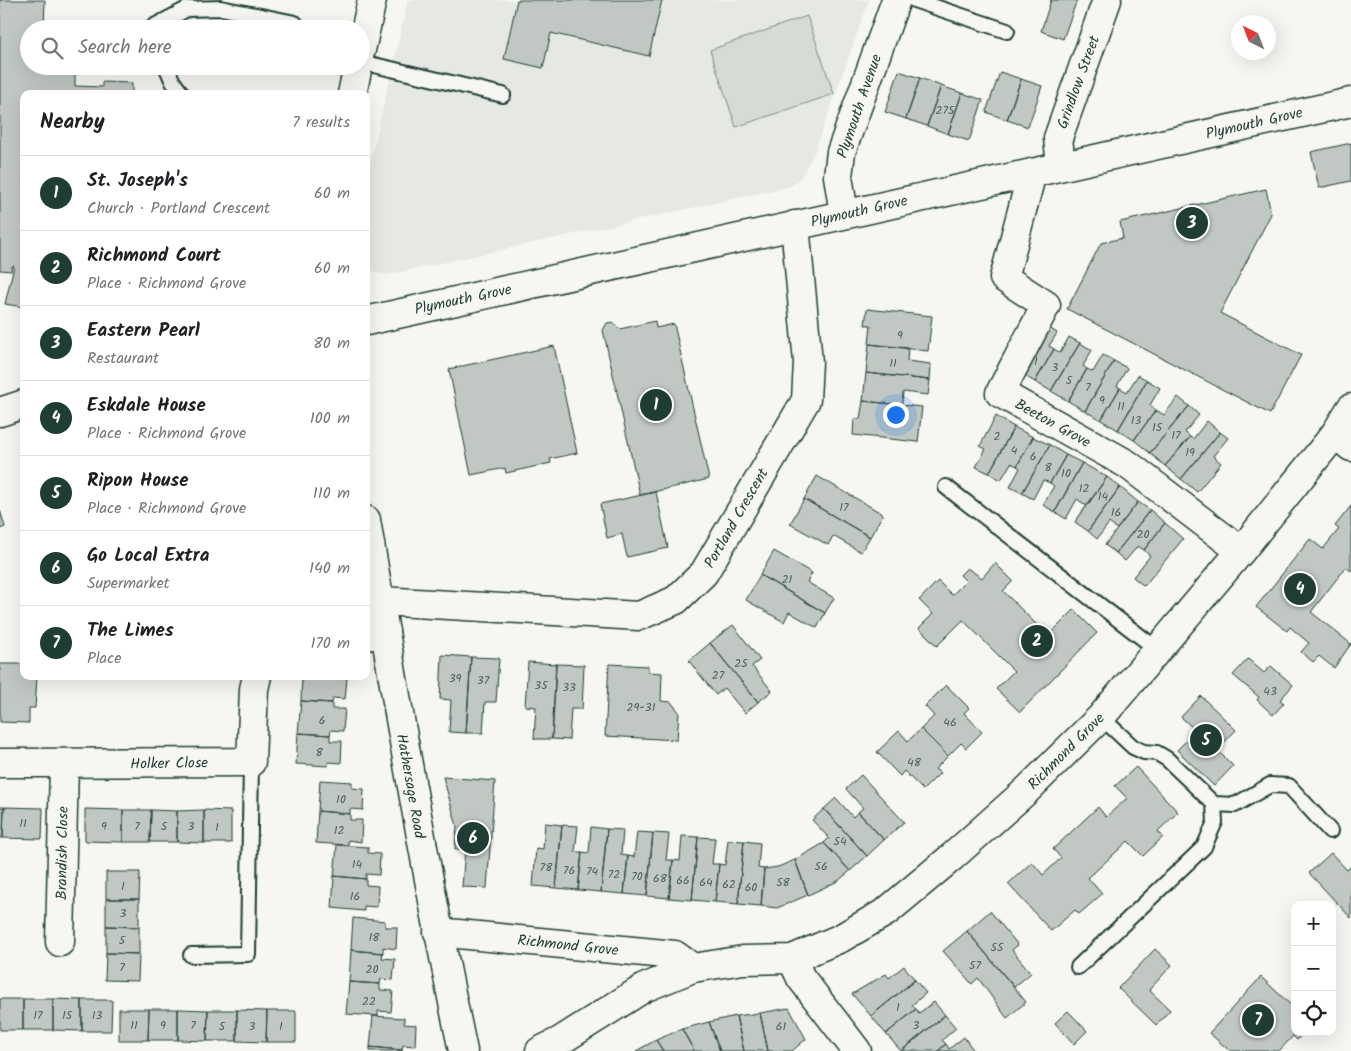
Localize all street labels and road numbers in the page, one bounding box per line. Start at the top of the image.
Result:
street label: Grindlow Street [1051,32,1107,132]
street label: Plymouth Avenue [831,51,889,162]
street label: Plymouth Grove [1203,101,1305,147]
street label: Plymouth Grove [808,189,910,235]
street label: Plymouth Grove [412,278,514,322]
street label: Beeton Grove [1010,393,1095,455]
street label: Portland Crescent [698,464,775,573]
street label: Richmond Grove [1022,707,1111,796]
street label: Hathersage Road [389,732,431,841]
street label: Holker Close [130,751,208,777]
street label: Brandish Close [50,806,76,900]
street label: Richmond Grove [516,929,620,963]

